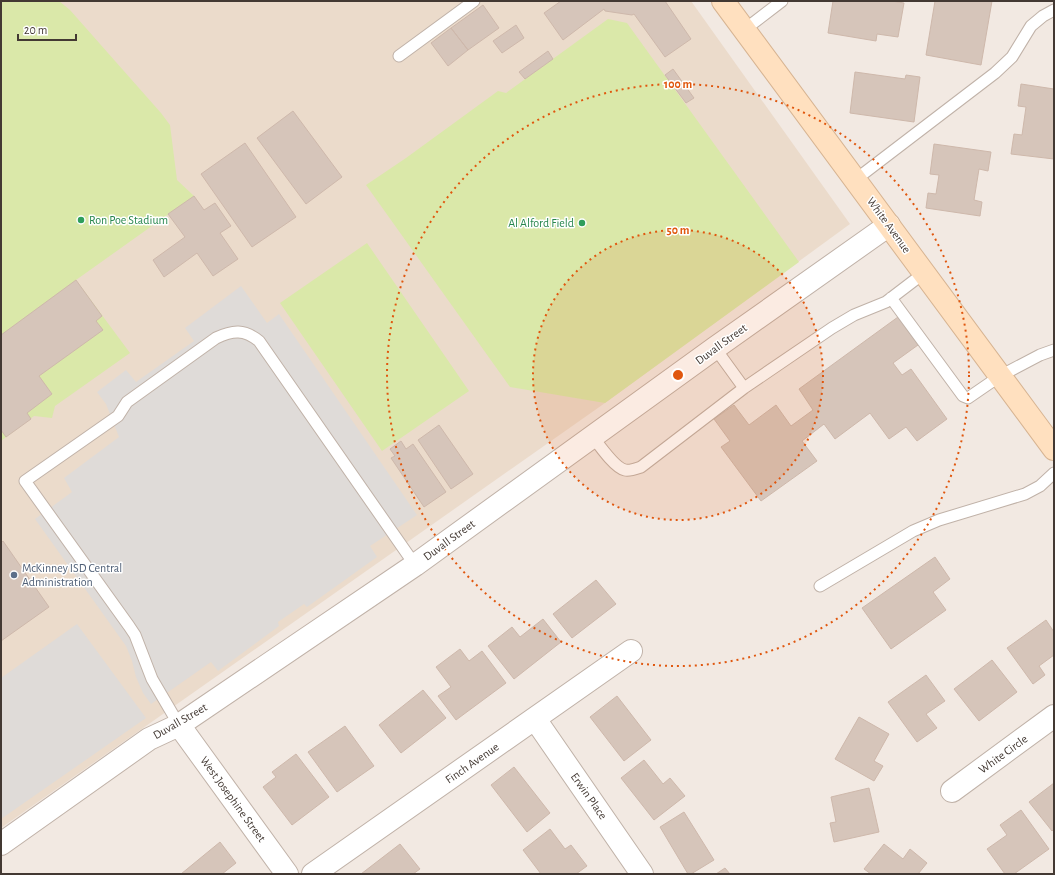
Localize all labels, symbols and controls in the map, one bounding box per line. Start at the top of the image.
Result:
scale bar [18,16,76,42]
text: 20 m [24,24,47,36]
text: 100 m [664,78,692,90]
street label: White Avenue [865,195,913,255]
place label: Ron Poe Stadium [89,214,168,226]
marker: Ron Poe Stadium [76,215,86,225]
place label: Al Alford Field [508,217,574,229]
marker: Al Alford Field [577,218,587,228]
text: 50 m [667,224,690,236]
street label: Duvall Street [693,321,749,367]
centre of rings [671,368,685,382]
street label: Duvall Street [421,517,477,563]
place label: McKinney ISD Central Administration [22,562,122,588]
marker: McKinney ISD Central Administration [9,570,19,580]
street label: Duvall Street [151,701,209,741]
street label: White Circle [976,732,1030,776]
street label: Finch Avenue [443,740,501,786]
street label: West Josephine Street [198,754,268,844]
street label: Erwin Place [569,771,609,821]

